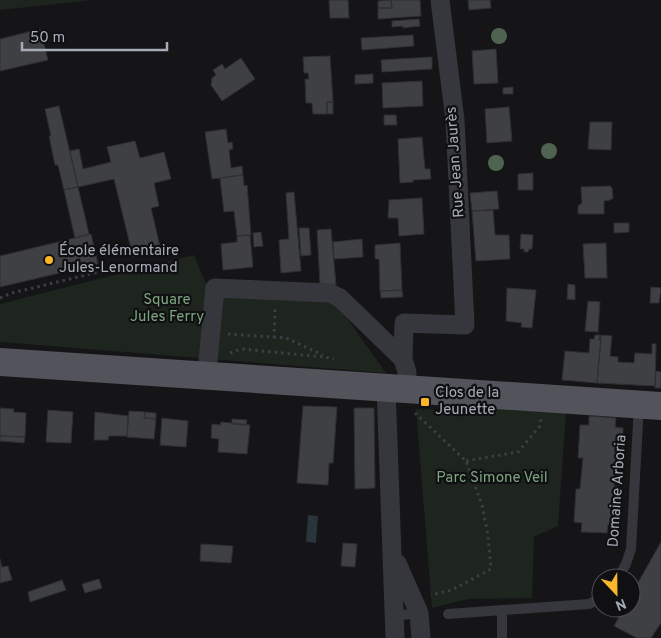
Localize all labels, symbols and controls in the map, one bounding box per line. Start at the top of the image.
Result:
scale bar [22,20,168,52]
text: 50 m [30,29,65,48]
street label: Rue Jean Jaurès [443,106,469,218]
place label: École élémentaire Jules-Lenormand [59,241,179,278]
marker: École élémentaire Jules-Lenormand [43,254,55,266]
park label: Square Jules Ferry [130,291,204,327]
place label: Clos de la Jeunette [435,384,499,420]
marker: Clos de la Jeunette [419,396,431,408]
street label: Domaine Arboria [605,434,631,548]
park label: Parc Simone Veil [436,469,548,488]
north arrow [591,568,641,618]
text: N [612,594,628,613]

